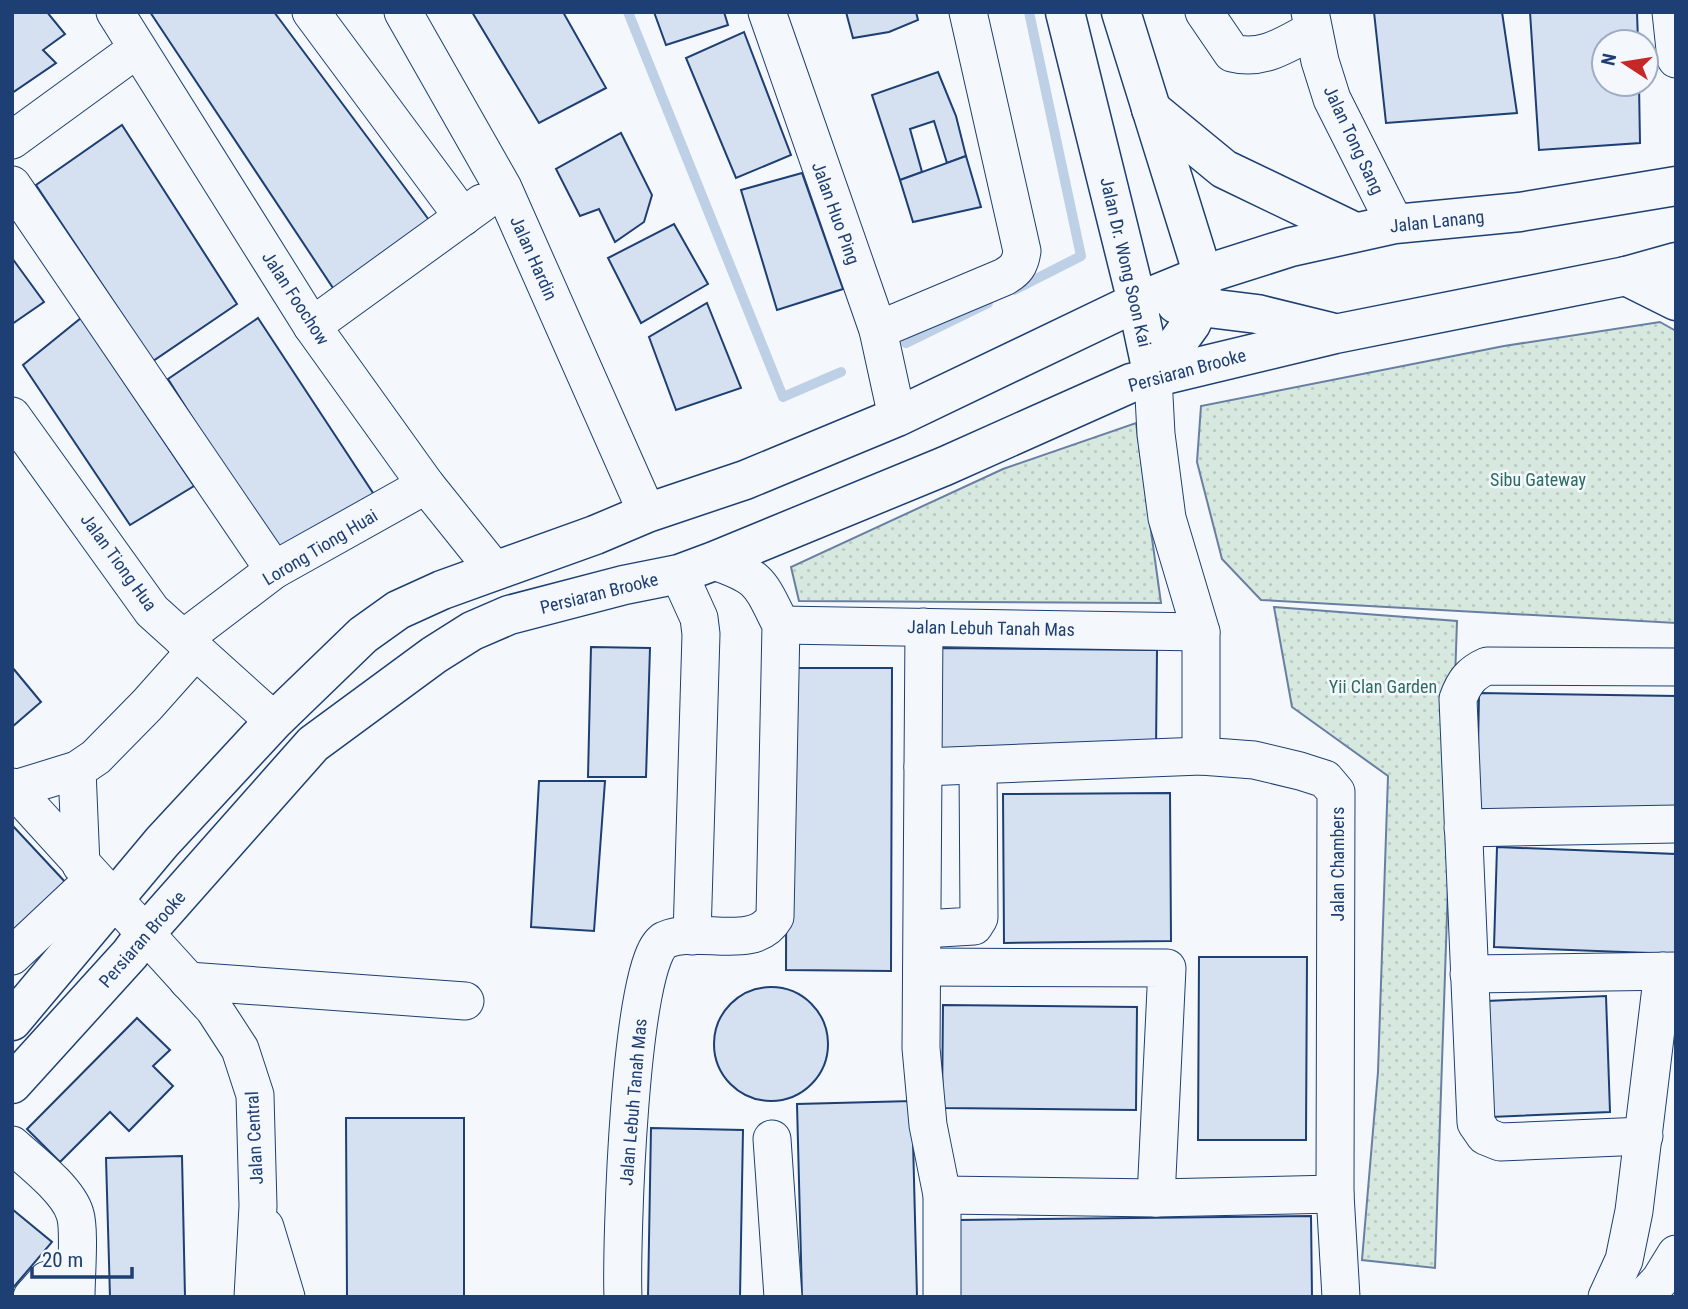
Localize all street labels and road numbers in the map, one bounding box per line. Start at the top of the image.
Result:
street label: Jalan Tong Sang [1320,82,1388,198]
street label: Jalan Huo Ping [808,159,864,267]
street label: Jalan Dr. Wong Soon Kai [1096,175,1156,349]
street label: Jalan Lanang [1389,206,1485,236]
street label: Jalan Hardin [506,213,562,303]
street label: Jalan Foochow [258,247,334,349]
street label: Persiaran Brooke [1126,344,1248,396]
street label: Lorong Tiong Huai [259,504,381,590]
street label: Jalan Tiong Hua [77,509,161,615]
street label: Persiaran Brooke [538,568,660,618]
street label: Jalan Lebuh Tanah Mas [907,616,1075,640]
street label: Jalan Chambers [1327,806,1348,922]
street label: Persiaran Brooke [94,886,190,992]
street label: Jalan Lebuh Tanah Mas [615,1018,651,1186]
street label: Jalan Central [241,1091,267,1185]

